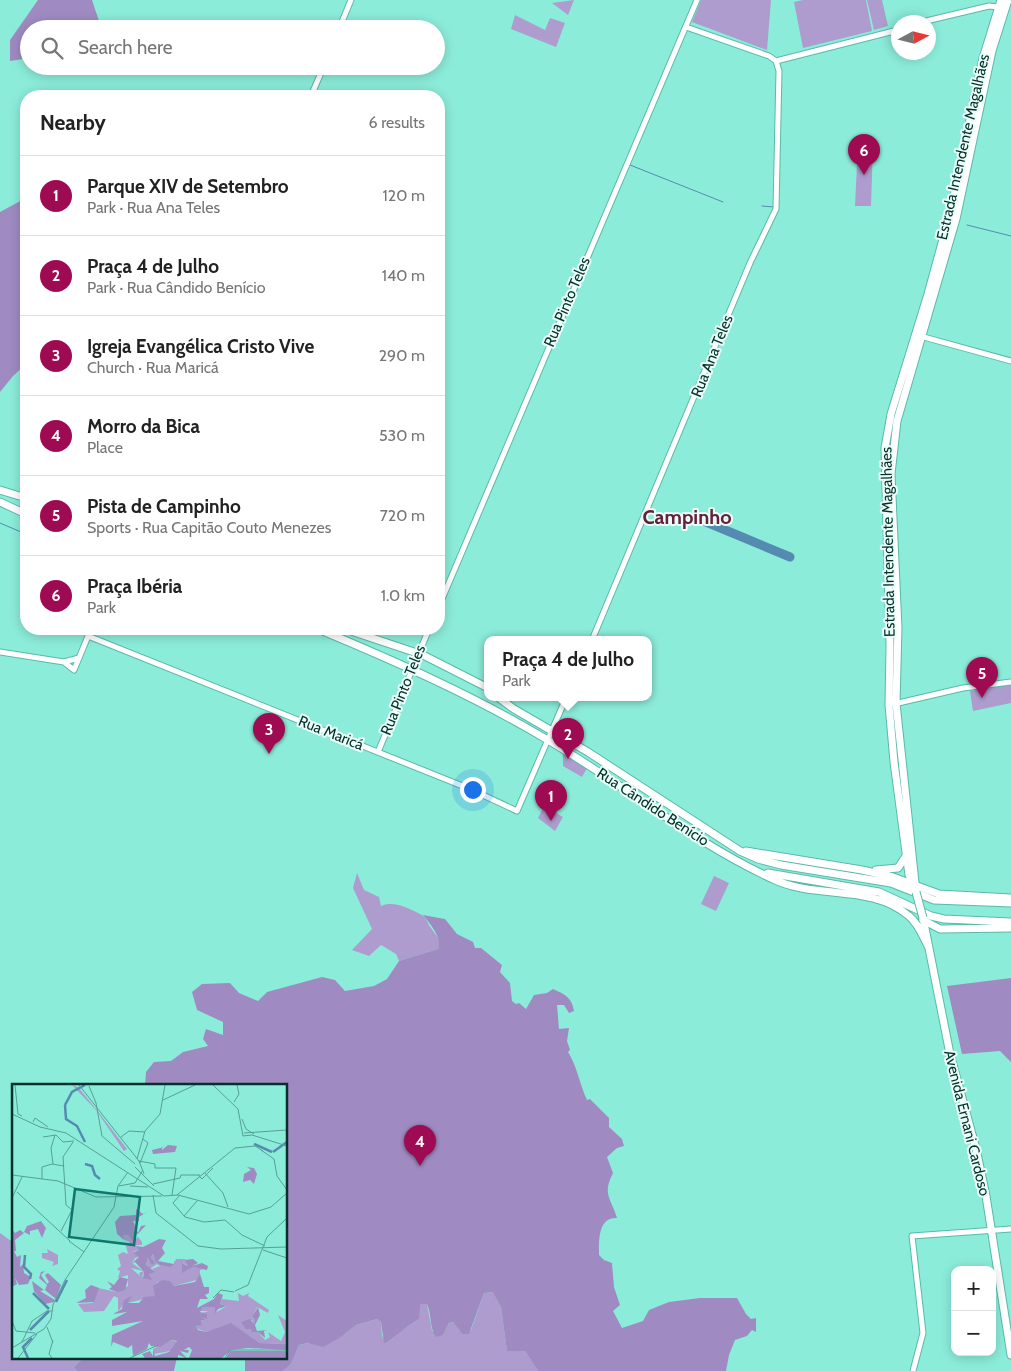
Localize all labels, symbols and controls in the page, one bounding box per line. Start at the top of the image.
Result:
north arrow [891,15,936,60]
search box [20,20,445,75]
icon: search [38,34,66,62]
text: Search here [78,36,172,59]
street label: Estrada Intendente Magalhães [933,52,993,242]
text: Nearby [40,110,106,135]
text: 6 results [369,113,425,132]
pin: 6 [848,134,880,175]
text: Parque XIV de Setembro [87,175,289,198]
text: 1 [53,186,59,205]
text: 120 m [383,186,425,205]
text: Park · Rua Ana Teles [87,198,220,217]
street label: Rua Pinto Teles [540,254,594,350]
text: Praça 4 de Julho [87,255,219,278]
text: 2 [52,266,60,285]
text: 140 m [382,266,425,285]
text: Park · Rua Cândido Benício [87,278,266,297]
street label: Rua Ana Teles [687,312,737,400]
text: Igreja Evangélica Cristo Vive [87,335,314,358]
text: 3 [52,346,60,365]
text: 290 m [379,346,425,365]
text: Church · Rua Maricá [87,358,219,377]
text: Morro da Bica [87,415,200,438]
text: 4 [51,426,61,445]
text: 530 m [379,426,425,445]
text: Place [87,438,123,457]
street label: Estrada Intendente Magalhães [877,447,899,637]
text: Pista de Campinho [87,495,241,518]
district label: Campinho [642,505,732,529]
text: 5 [52,506,60,525]
text: 720 m [380,506,425,525]
text: Sports · Rua Capitão Couto Menezes [87,518,331,537]
text: Praça Ibéria [87,575,182,598]
text: 6 [52,586,61,605]
text: 1.0 km [381,586,425,605]
text: Park [87,598,116,617]
popup [484,636,652,701]
street label: Rua Pinto Teles [377,642,429,738]
text: Praça 4 de Julho [502,648,634,671]
pin: 5 [966,657,998,698]
text: Park [502,671,531,690]
street label: Rua Maricá [296,712,367,754]
pin: 3 [253,713,285,754]
pin: 2 [552,718,584,759]
street label: Rua Cândido Benício [594,764,712,850]
your location [460,777,486,803]
pin: 1 [535,780,567,821]
street label: Avenida Ernani Cardoso [940,1048,994,1198]
inset map [12,1084,288,1358]
pin: 4 [404,1125,436,1166]
map controls [951,1266,996,1356]
button: + [951,1266,996,1311]
button: − [951,1311,996,1356]

